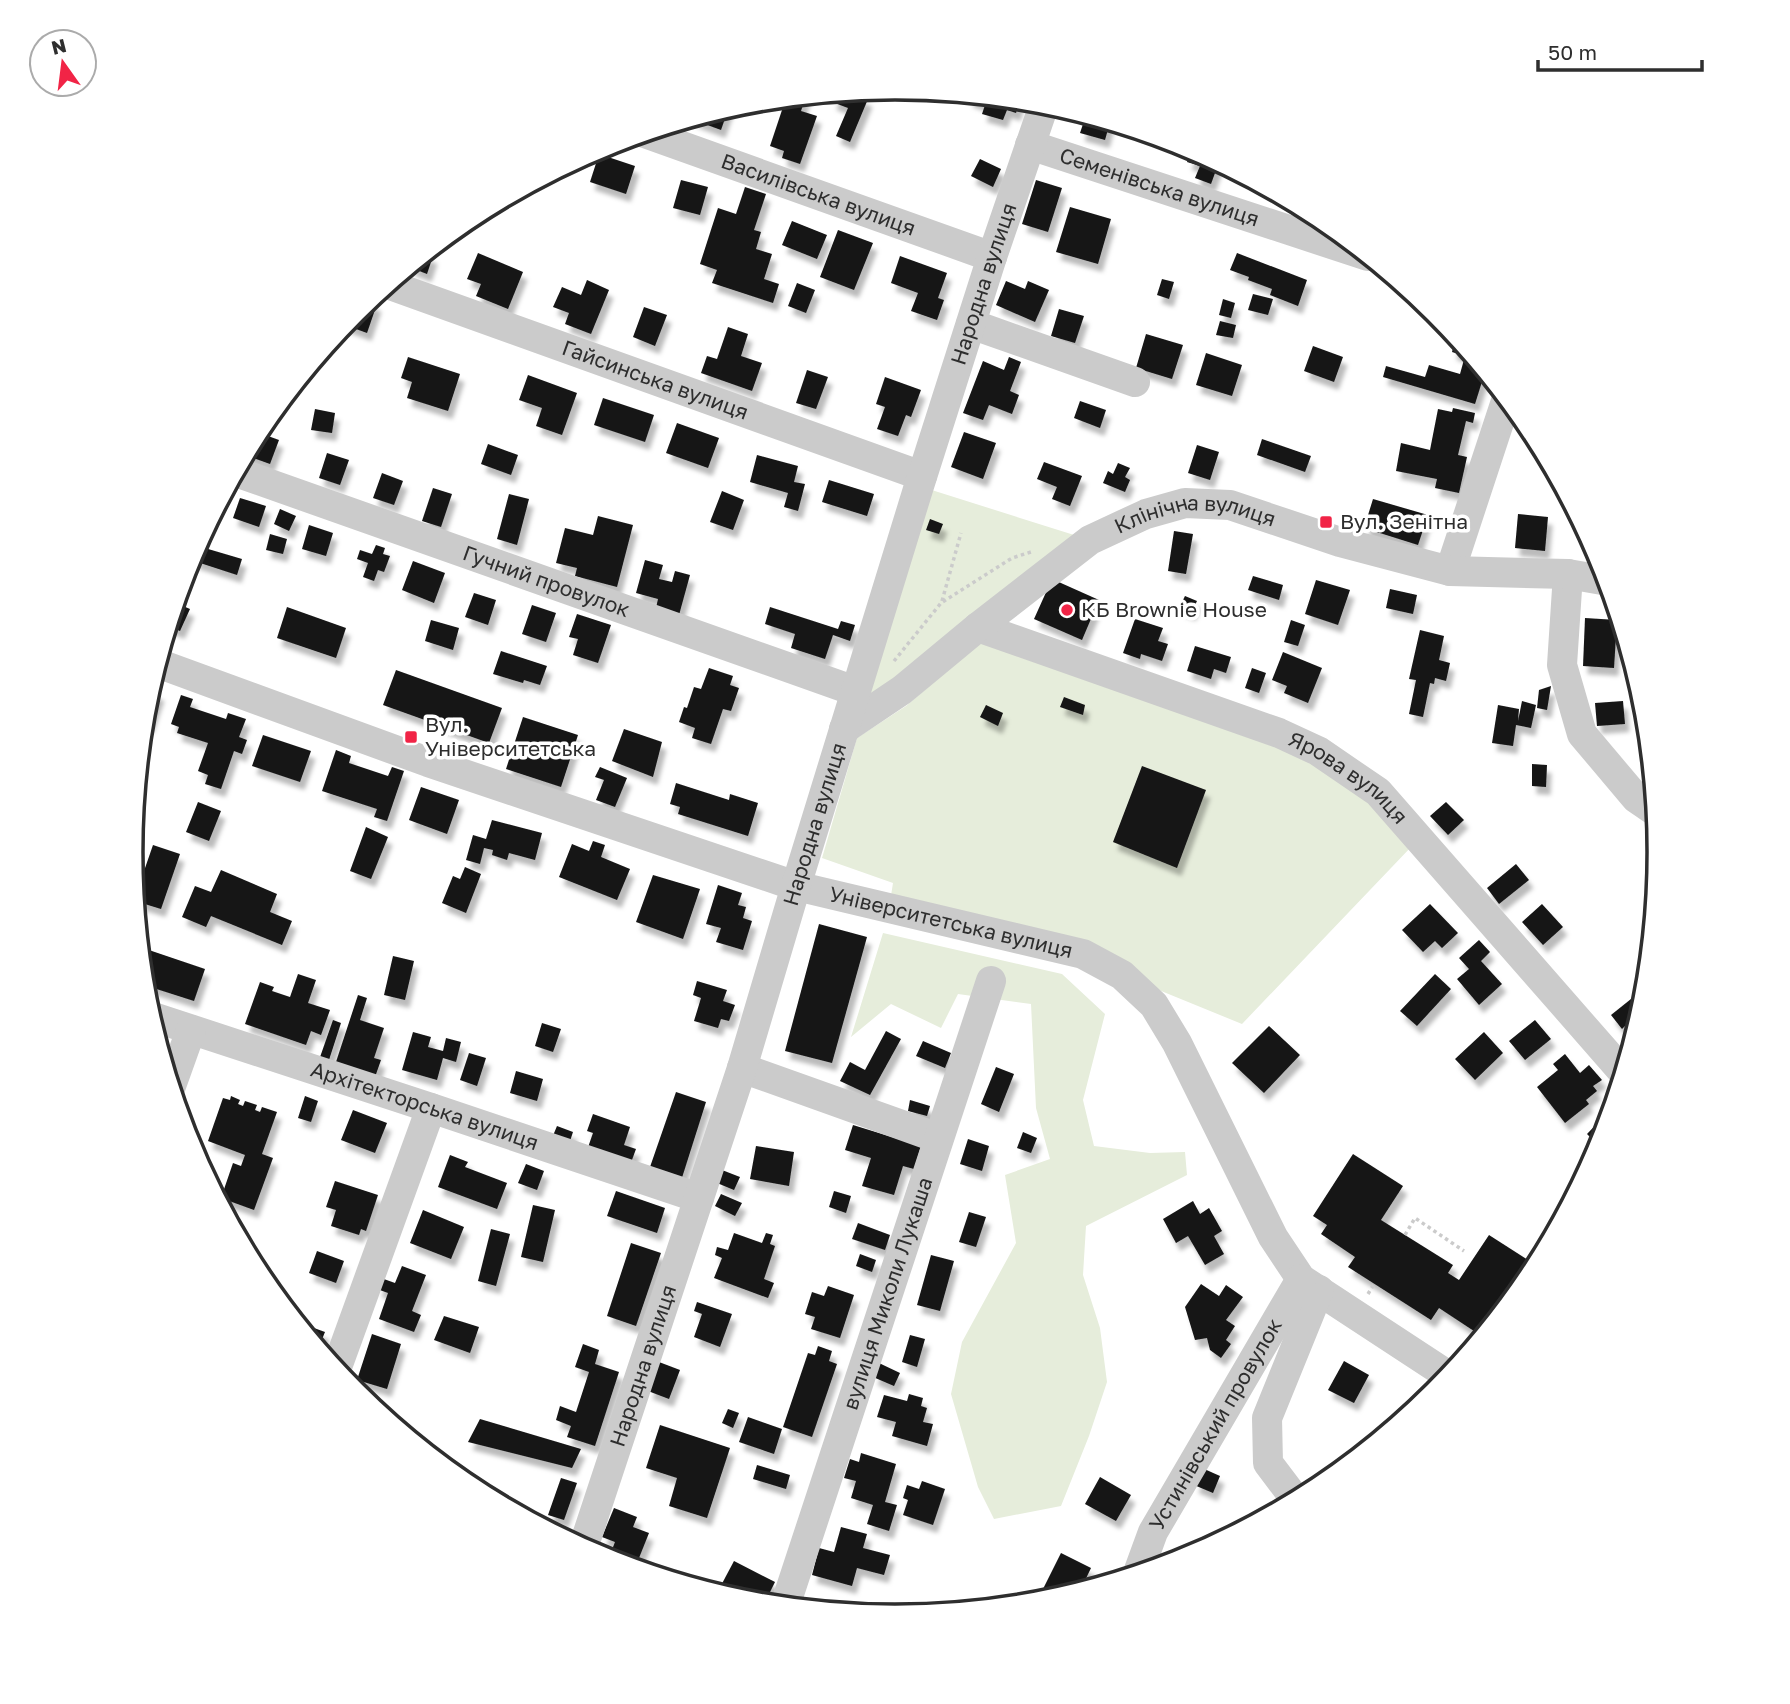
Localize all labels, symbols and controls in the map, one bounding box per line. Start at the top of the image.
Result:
north arrow [28,28,98,98]
scale bar [1538,28,1702,72]
text: N [49,33,69,59]
text: 50 m [1548,39,1597,65]
street label: Семенівська вулиця [1056,142,1263,231]
street label: Василівська вулиця [718,147,919,241]
street label: Народна вулиця [944,199,1022,368]
street label: Гайсинська вулиця [559,334,752,425]
street label: Клінічна вулиця [1110,489,1279,539]
place label: Вул. Зенітна [1340,508,1468,534]
marker: Вул. Зенітна [1318,514,1334,530]
street label: Гучний провулок [460,539,633,622]
place label: КБ Brownie House [1081,596,1267,622]
marker: КБ Brownie House [1059,602,1075,618]
place label: Вул. Університетська [425,711,596,761]
street label: Ярова вулиця [1285,725,1414,829]
marker: Вул. Університетська [403,729,419,745]
street label: Народна вулиця [777,739,851,909]
street label: Університетська вулиця [827,880,1076,963]
street label: Архітекторська вулиця [308,1056,542,1155]
street label: вулиця Миколи Лукаша [837,1174,937,1413]
street label: Народна вулиця [604,1281,681,1450]
street label: Устинівський провулок [1143,1314,1287,1535]

